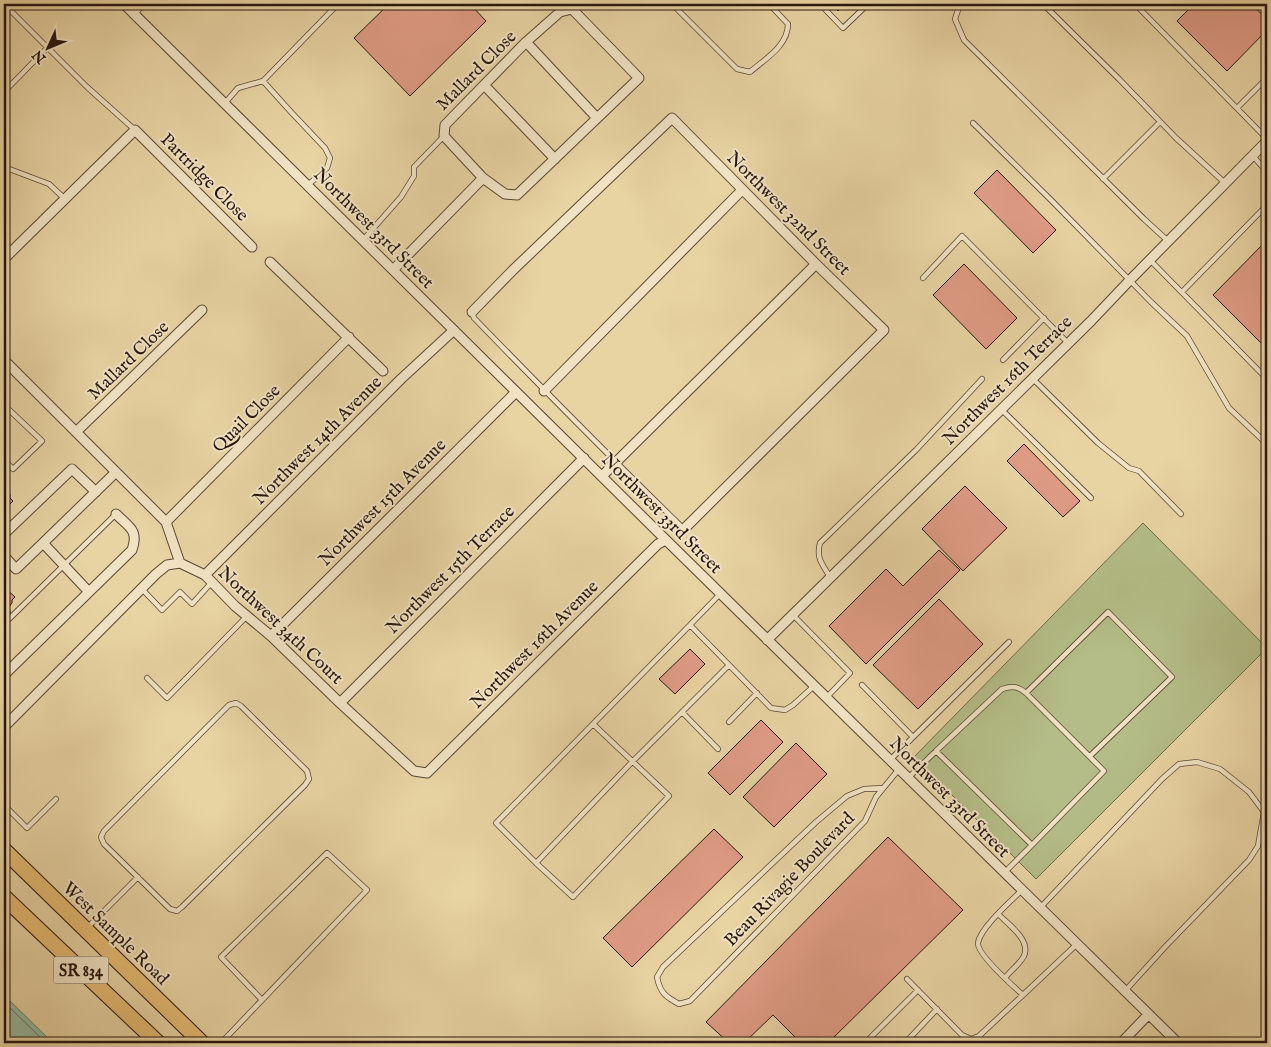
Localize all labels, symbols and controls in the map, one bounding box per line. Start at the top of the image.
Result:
north arrow [22,22,72,72]
street label: Mallard Close [432,26,522,116]
text: N [29,46,51,68]
street label: Partridge Close [155,129,253,227]
street label: Northwest 32nd Street [721,147,855,281]
street label: Northwest 33rd Street [308,164,438,294]
street label: Northwest 16th Terrace [938,311,1078,451]
street label: Mallard Close [83,317,175,406]
street label: Northwest 14th Avenue [249,372,388,511]
street label: Quail Close [208,380,286,458]
street label: Northwest 15th Avenue [314,434,452,572]
street label: Northwest 33rd Street [596,449,726,579]
street label: Northwest 15th Terrace [382,501,520,639]
street label: Northwest 34th Court [212,562,347,690]
street label: Northwest 16th Avenue [466,576,604,714]
street label: Northwest 33rd Street [884,733,1014,863]
street label: Beau Rivagie Boulevard [720,808,860,952]
street label: West Sample Road [57,877,173,991]
road number: SR 834 [54,956,108,984]

